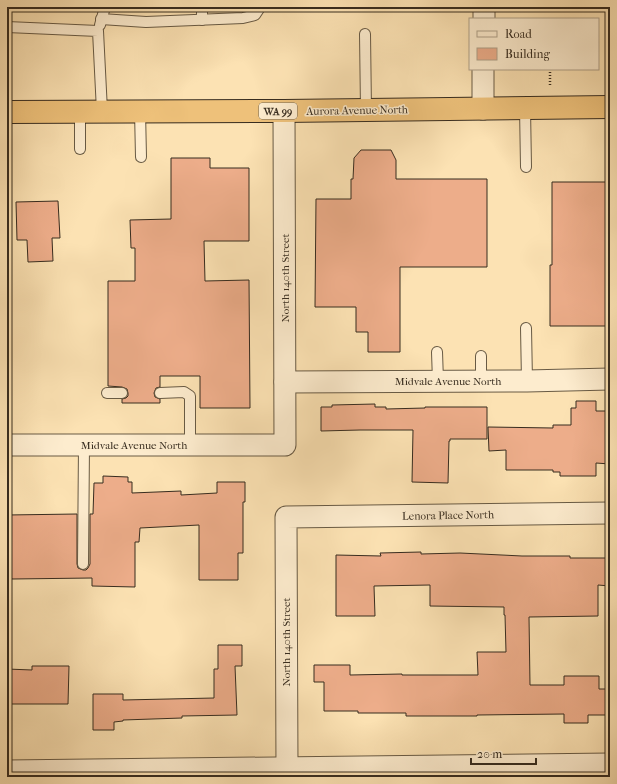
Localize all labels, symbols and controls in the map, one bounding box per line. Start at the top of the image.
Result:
legend [469,18,599,70]
text: Road [505,27,532,41]
text: Building [505,47,550,61]
road number: WA 99 [259,103,297,119]
street label: Aurora Avenue North [305,103,409,118]
street label: North 140th Street [279,234,292,322]
street label: Midvale Avenue North [395,375,502,388]
street label: Midvale Avenue North [81,439,188,452]
street label: Lenora Place North [402,508,495,523]
street label: North 140th Street [280,598,293,686]
scale bar [471,740,536,766]
text: 20 m [477,747,502,761]

